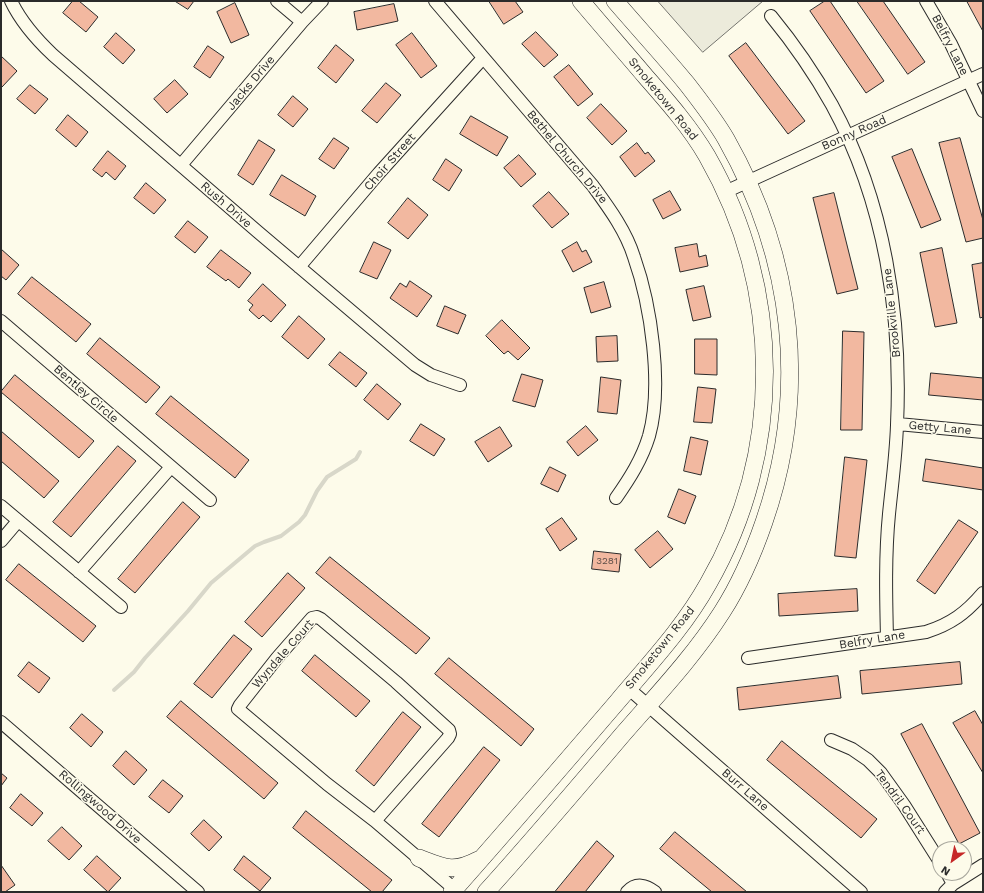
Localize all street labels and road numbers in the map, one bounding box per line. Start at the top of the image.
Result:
street label: Belfry Lane [928,12,972,78]
street label: Jacks Drive [224,53,278,113]
street label: Smoketown Road [625,55,701,143]
street label: Bethel Church Drive [524,107,610,207]
street label: Bonny Road [819,112,889,154]
street label: Choir Street [361,130,419,194]
street label: Rush Drive [198,179,254,231]
street label: Brookville Lane [880,268,904,358]
street label: Bentley Circle [51,362,121,426]
street label: Getty Lane [908,418,972,438]
street label: Smoketown Road [622,604,698,692]
street label: Wyndale Court [249,617,317,691]
street label: Belfry Lane [838,628,906,652]
street label: Burr Lane [719,766,771,814]
street label: Rollingwood Drive [56,767,144,847]
street label: Tendril Court [872,767,928,837]

